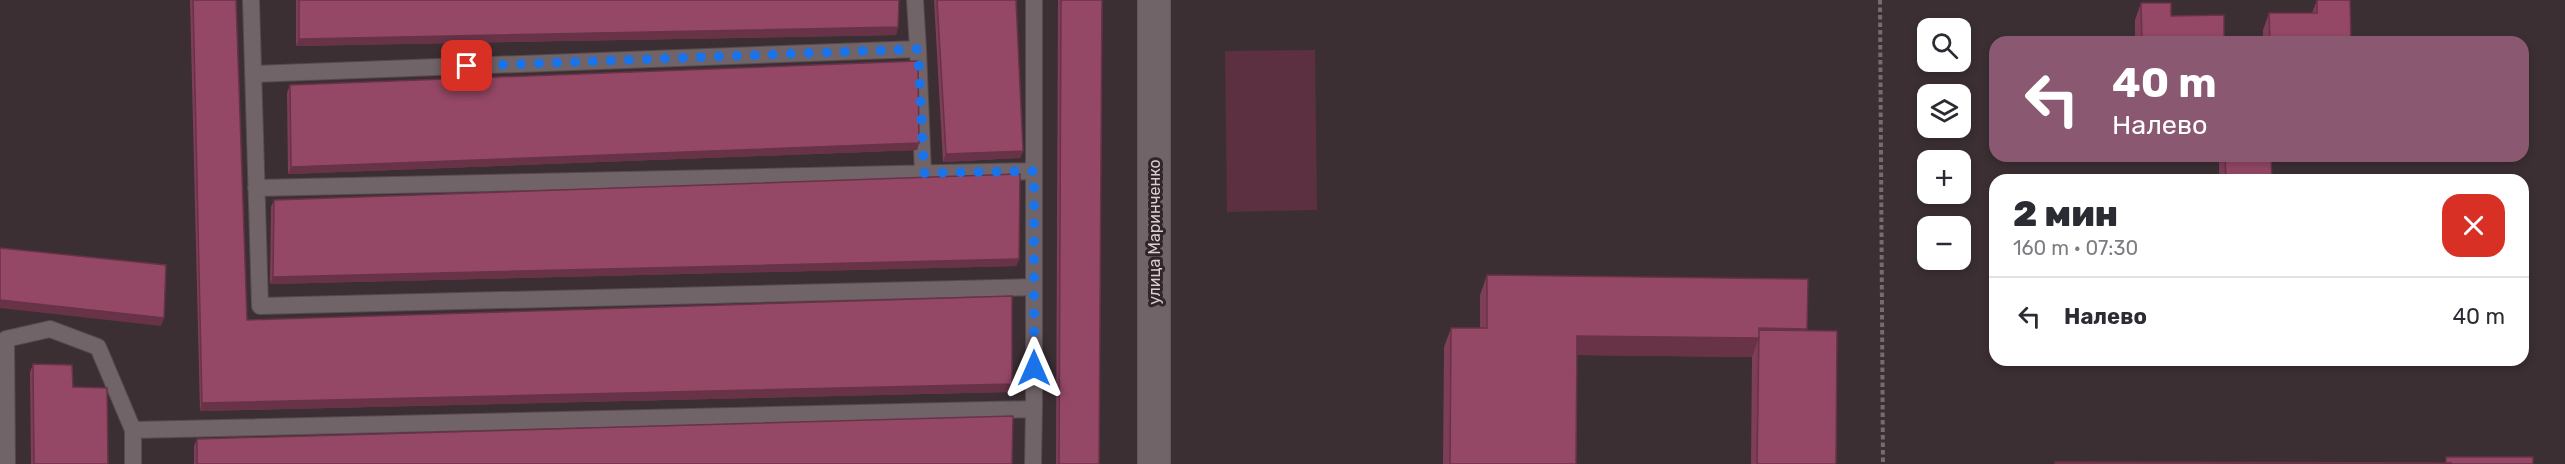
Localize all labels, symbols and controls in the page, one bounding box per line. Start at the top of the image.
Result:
map controls [1917,18,1971,270]
button: search [1917,18,1971,72]
pin [441,40,492,91]
icon: arrive [450,49,483,82]
text: 40 m [2112,58,2217,108]
icon: left [2013,60,2091,138]
button: layers [1917,84,1971,138]
text: Налево [2112,109,2208,141]
button: + [1917,150,1971,204]
street label: улица Маринченко [1145,159,1164,305]
text: 2 мин [2013,192,2118,235]
button: close [2442,194,2505,257]
button: − [1917,216,1971,270]
text: 160 m · 07:30 [2013,236,2138,260]
icon: left [2013,300,2046,333]
text: Налево [2064,303,2147,330]
text: 40 m [2452,303,2505,330]
position arrow [1002,336,1066,400]

